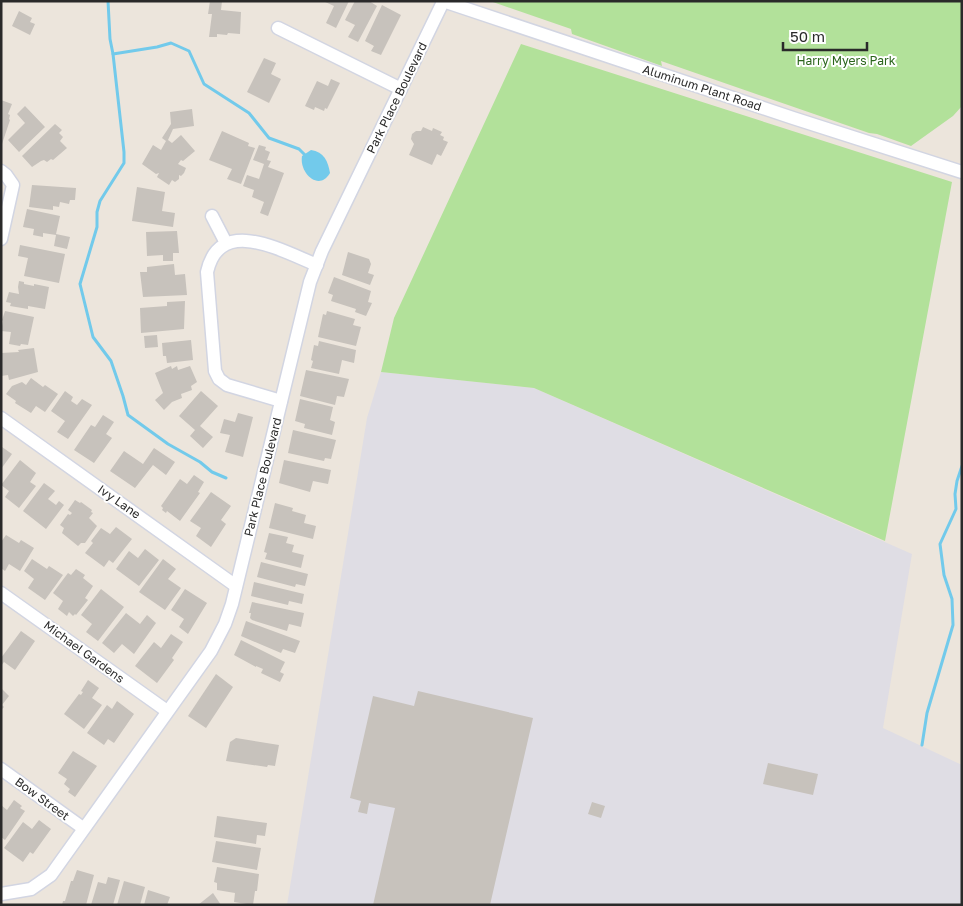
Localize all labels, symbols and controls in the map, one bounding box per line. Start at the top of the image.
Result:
scale bar [783,20,867,52]
text: 50 m [790,27,825,45]
street label: Park Place Boulevard [363,40,430,156]
park label: Harry Myers Park [796,53,896,68]
street label: Aluminum Plant Road [641,61,763,114]
street label: Park Place Boulevard [240,416,285,538]
street label: Ivy Lane [95,481,144,522]
street label: Michael Gardens [41,617,128,686]
street label: Bow Street [12,774,72,823]

